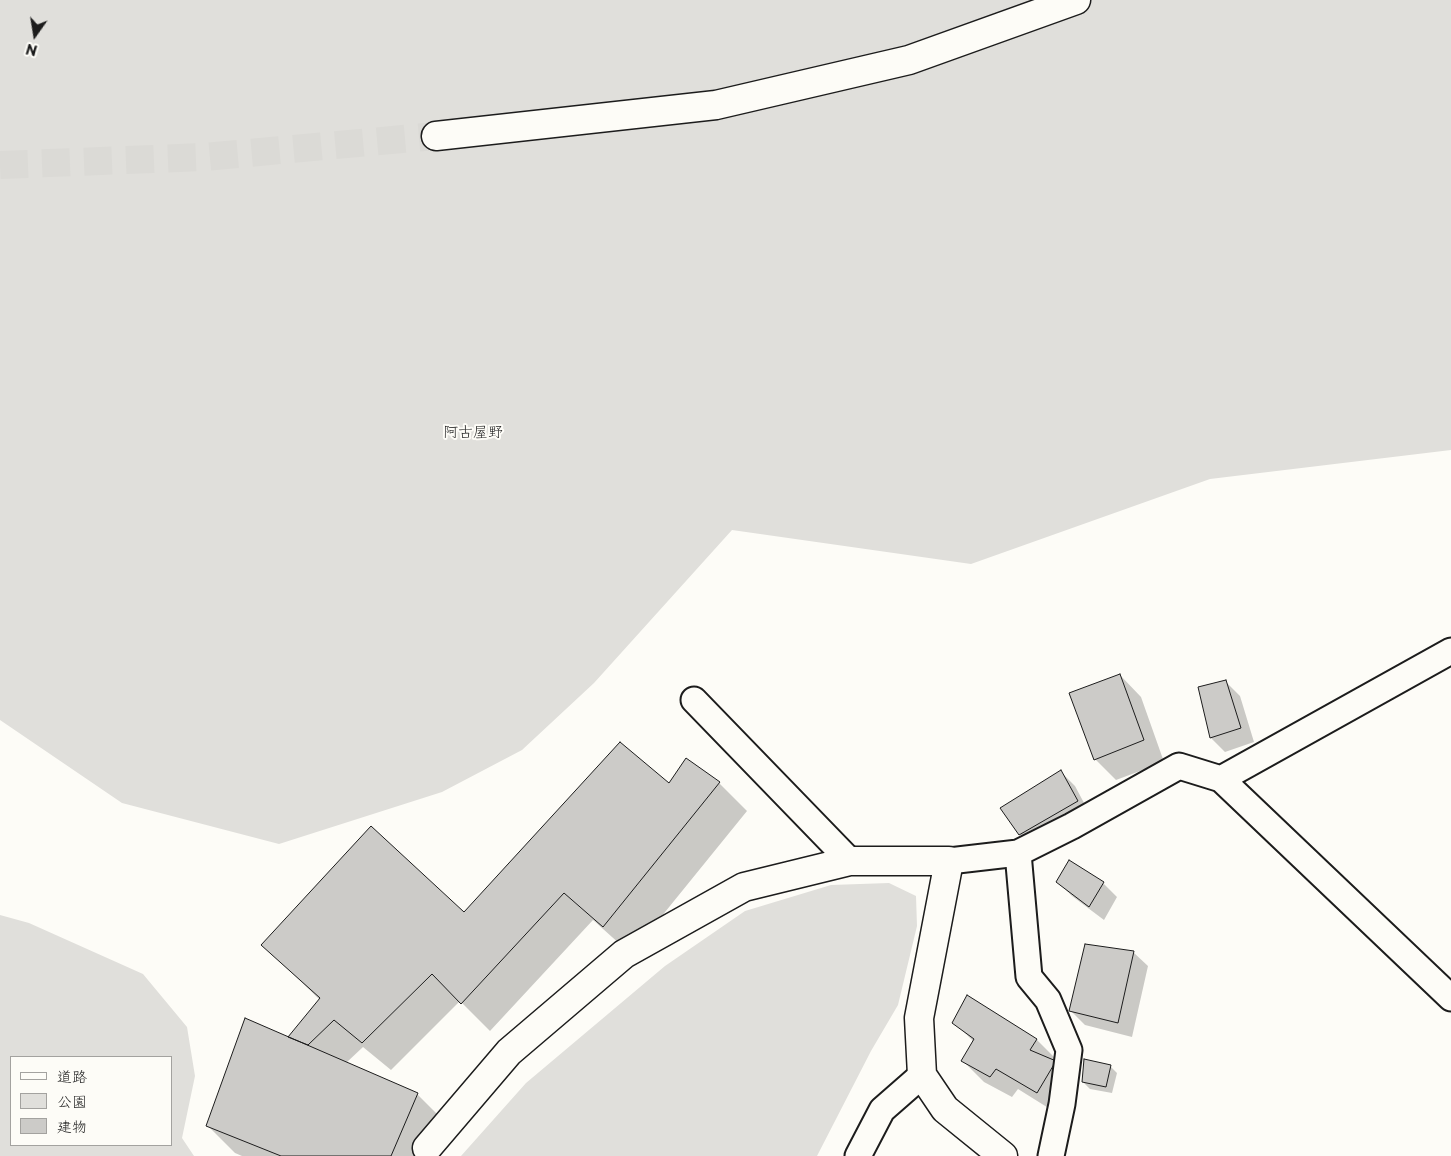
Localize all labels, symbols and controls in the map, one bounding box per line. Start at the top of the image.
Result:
north arrow [10,10,60,60]
text: N [24,39,39,62]
district label: 阿古屋野 [443,424,503,442]
legend [10,1056,172,1146]
text: 道路 [57,1064,87,1087]
text: 公園 [57,1089,87,1112]
text: 建物 [57,1114,87,1137]

